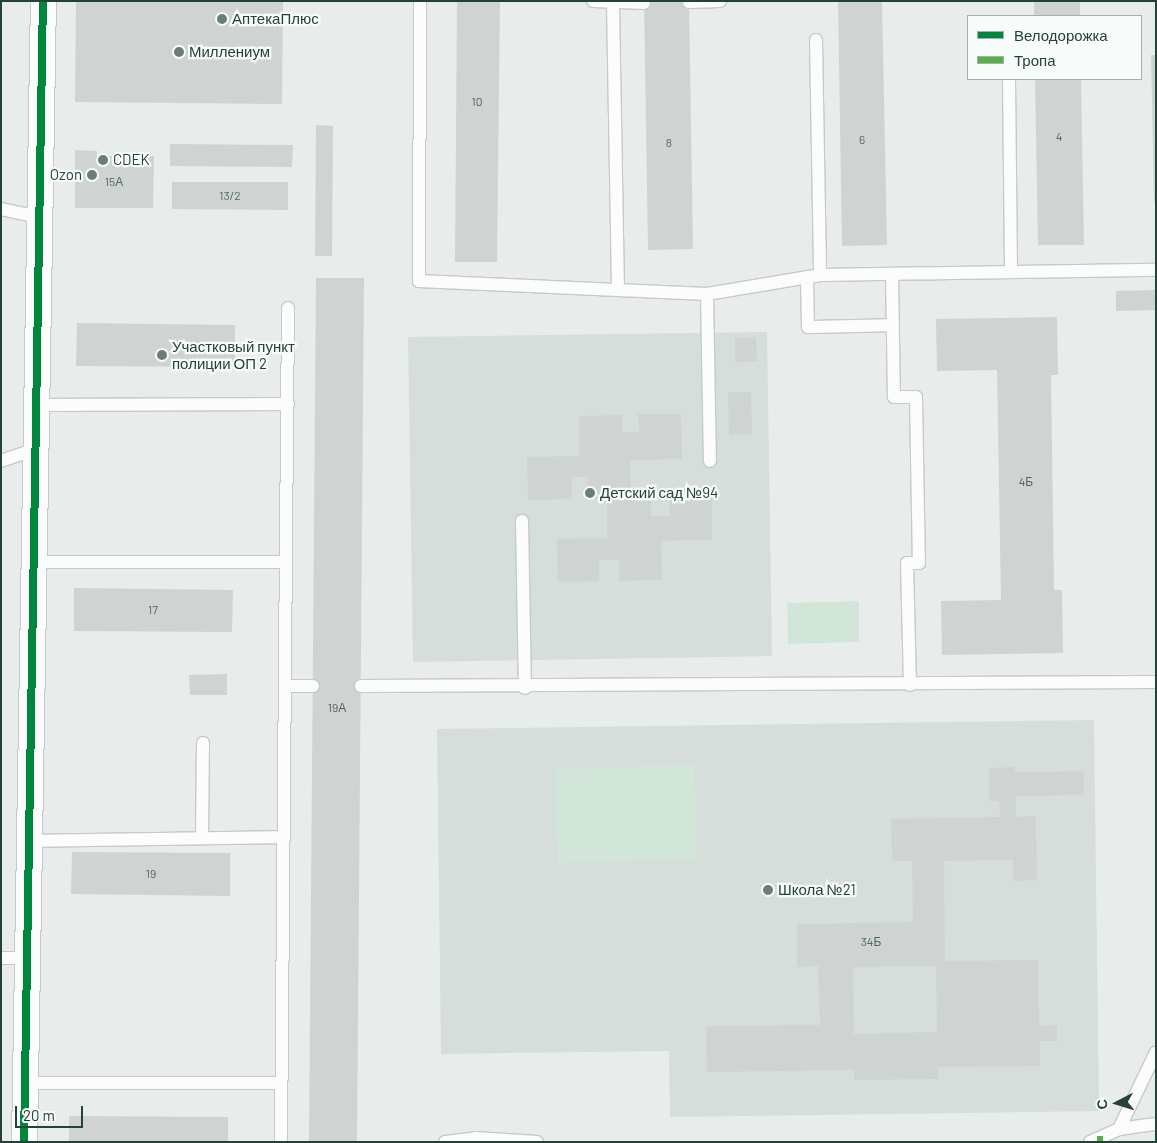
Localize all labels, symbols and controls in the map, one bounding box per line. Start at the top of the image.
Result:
place label: АптекаПлюс [232,10,319,28]
marker: АптекаПлюс [216,13,228,25]
legend [967,15,1142,80]
text: Велодорожка [1014,26,1108,44]
place label: Миллениум [189,43,270,61]
marker: Миллениум [173,46,185,58]
text: Тропа [1014,51,1055,69]
house number: 10 [472,95,482,109]
house number: 4 [1056,130,1062,144]
house number: 6 [859,133,865,147]
house number: 8 [666,136,672,150]
place label: CDEK [113,151,150,169]
marker: CDEK [97,154,109,166]
place label: Ozon [50,166,82,184]
marker: Ozon [86,169,98,181]
house number: 15А [105,175,123,189]
house number: 13/2 [219,189,241,203]
place label: Участковый пункт полиции ОП 2 [172,337,295,372]
marker: Участковый пункт полиции ОП 2 [156,349,168,361]
house number: 4Б [1019,475,1033,489]
place label: Детский сад №94 [600,484,718,502]
marker: Детский сад №94 [584,487,596,499]
house number: 17 [148,603,158,617]
house number: 19А [328,701,346,715]
house number: 19 [146,867,156,881]
place label: Школа №21 [778,881,856,899]
marker: Школа №21 [762,884,774,896]
house number: 34Б [861,935,881,949]
north arrow [1092,1078,1142,1128]
scale bar [18,1096,85,1128]
text: С [1093,1099,1110,1110]
text: 20 m [23,1106,55,1124]

